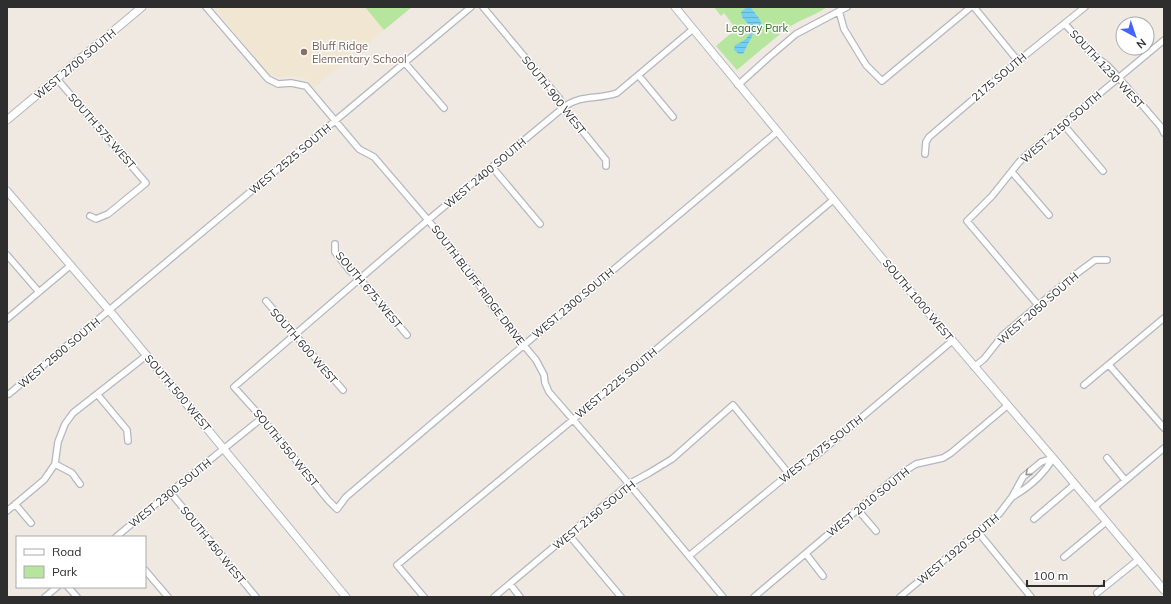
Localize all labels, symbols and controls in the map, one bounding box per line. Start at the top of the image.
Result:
north arrow [1115,16,1155,56]
park label: Legacy Park [726,21,789,35]
street label: WEST 2700 SOUTH [31,26,119,102]
street label: SOUTH 1230 WEST [1067,27,1147,112]
text: N [1134,36,1149,52]
place label: Bluff Ridge Elementary School [312,39,407,66]
marker: Bluff Ridge Elementary School [299,47,309,57]
street label: 2175 SOUTH [969,50,1029,104]
street label: SOUTH 900 WEST [519,53,589,137]
street label: WEST 2150 SOUTH [1018,88,1104,166]
street label: SOUTH 575 WEST [65,90,139,172]
street label: WEST 2525 SOUTH [246,121,334,197]
street label: WEST 2400 SOUTH [441,135,529,211]
street label: SOUTH BLUFF RIDGE DRIVE [428,222,528,348]
street label: SOUTH 675 WEST [333,249,405,332]
street label: SOUTH 1000 WEST [880,256,957,344]
street label: WEST 2300 SOUTH [529,265,617,341]
street label: WEST 2050 SOUTH [995,269,1081,347]
street label: SOUTH 600 WEST [267,305,341,387]
street label: WEST 2500 SOUTH [15,315,103,391]
street label: WEST 2225 SOUTH [572,345,660,421]
street label: SOUTH 500 WEST [142,352,214,435]
street label: SOUTH 550 WEST [250,406,322,490]
street label: WEST 2075 SOUTH [776,412,866,486]
street label: WEST 2300 SOUTH [126,455,214,531]
street label: WEST 2010 SOUTH [824,464,912,540]
one-way arrow [1025,468,1033,475]
street label: WEST 2150 SOUTH [550,477,638,553]
street label: SOUTH 450 WEST [177,503,249,587]
street label: WEST 1920 SOUTH [914,511,1002,587]
legend [16,536,146,588]
text: Road [52,544,81,559]
scale bar [1027,562,1104,588]
text: Park [52,564,78,579]
text: 100 m [1033,568,1068,583]

